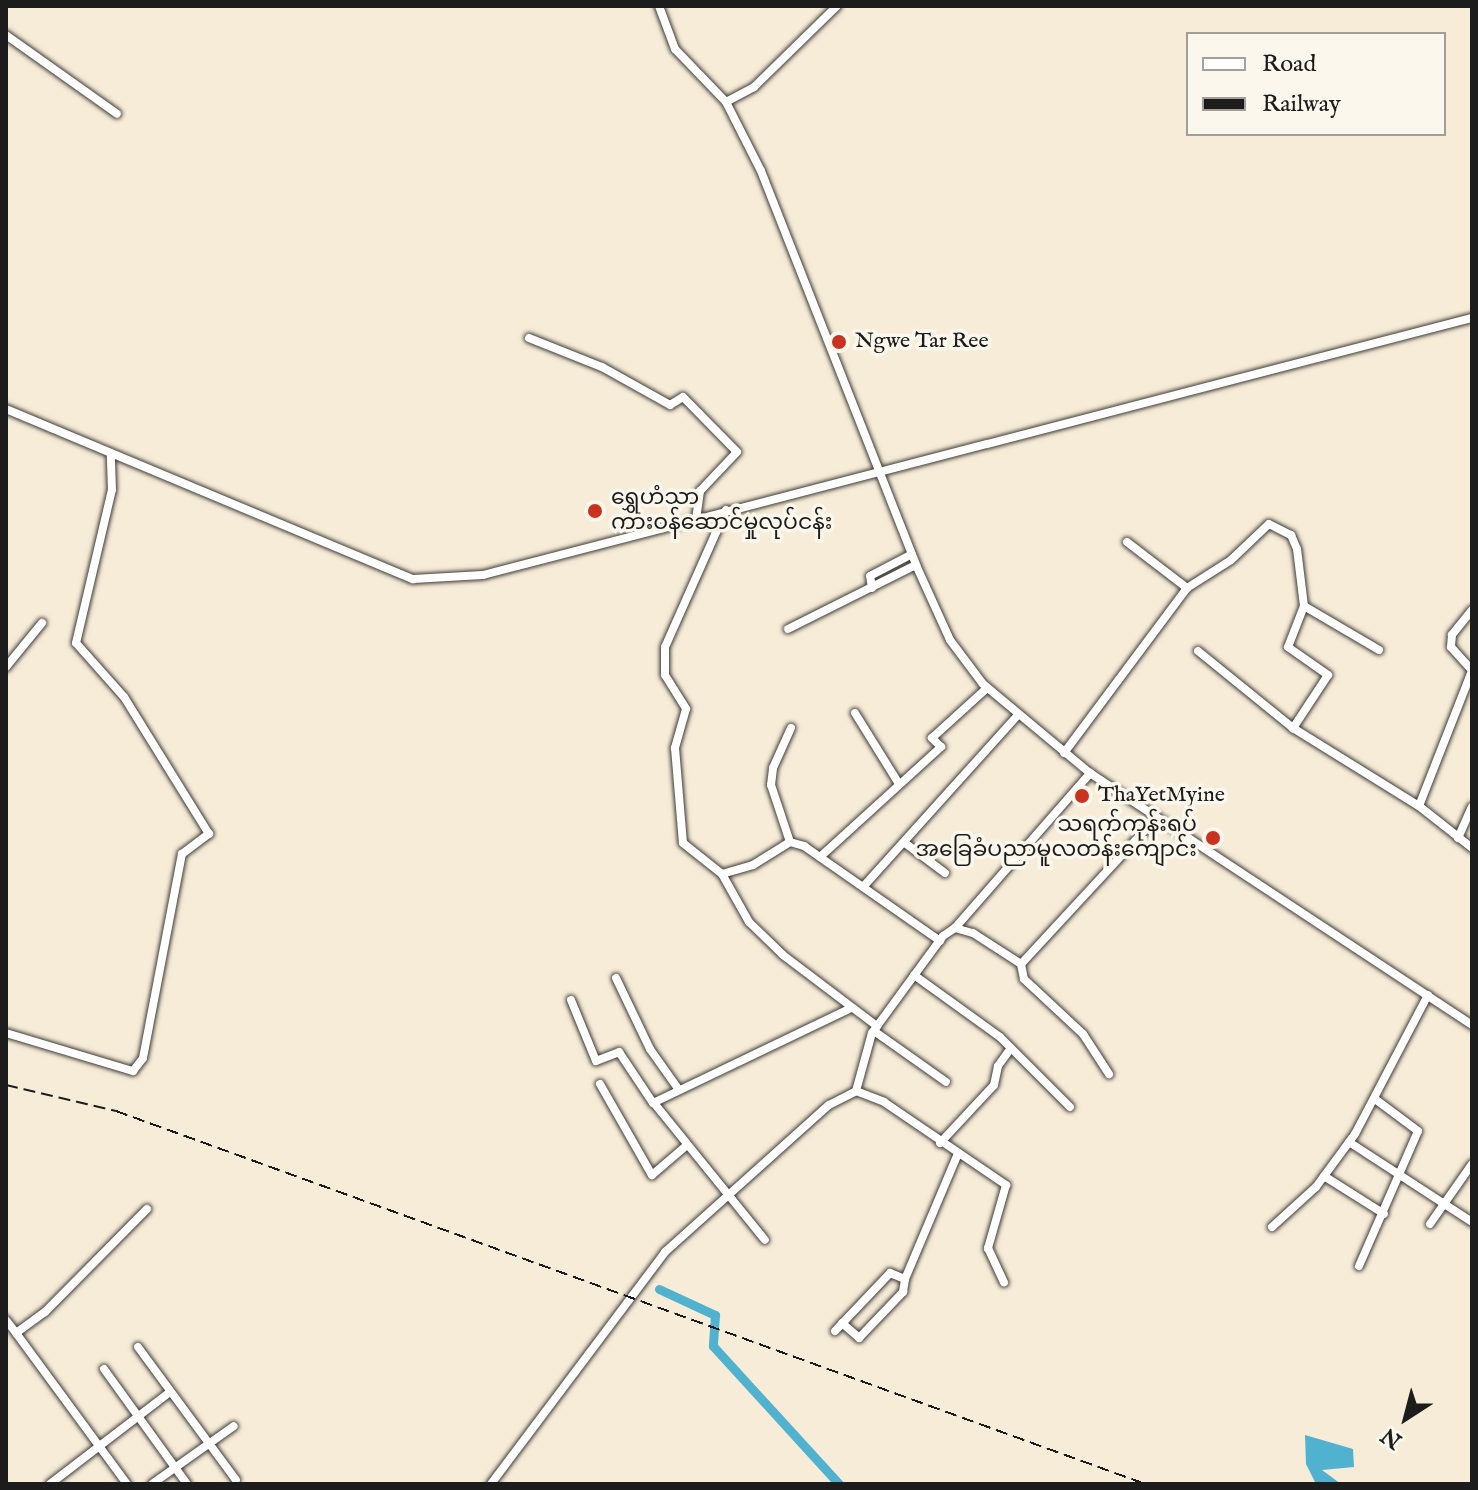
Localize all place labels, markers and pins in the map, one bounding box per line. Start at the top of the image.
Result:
place label: Ngwe Tar Ree [855,329,989,355]
marker: Ngwe Tar Ree [830,333,848,351]
place label: ရွှေဟံသာ ကားဝန်ဆောင်မှုလုပ်ငန်း [611,485,832,536]
marker: ရွှေဟံသာ ကားဝန်ဆောင်မှုလုပ်ငန်း [586,502,604,520]
place label: ThaYetMyine [1098,783,1225,809]
marker: ThaYetMyine [1073,787,1091,805]
place label: သရက်ကုန်းရပ် အခြေခံပညာမူလတန်းကျောင်း [915,812,1197,864]
marker: သရက်ကုန်းရပ် အခြေခံပညာမူလတန်းကျောင်း [1204,829,1222,847]

